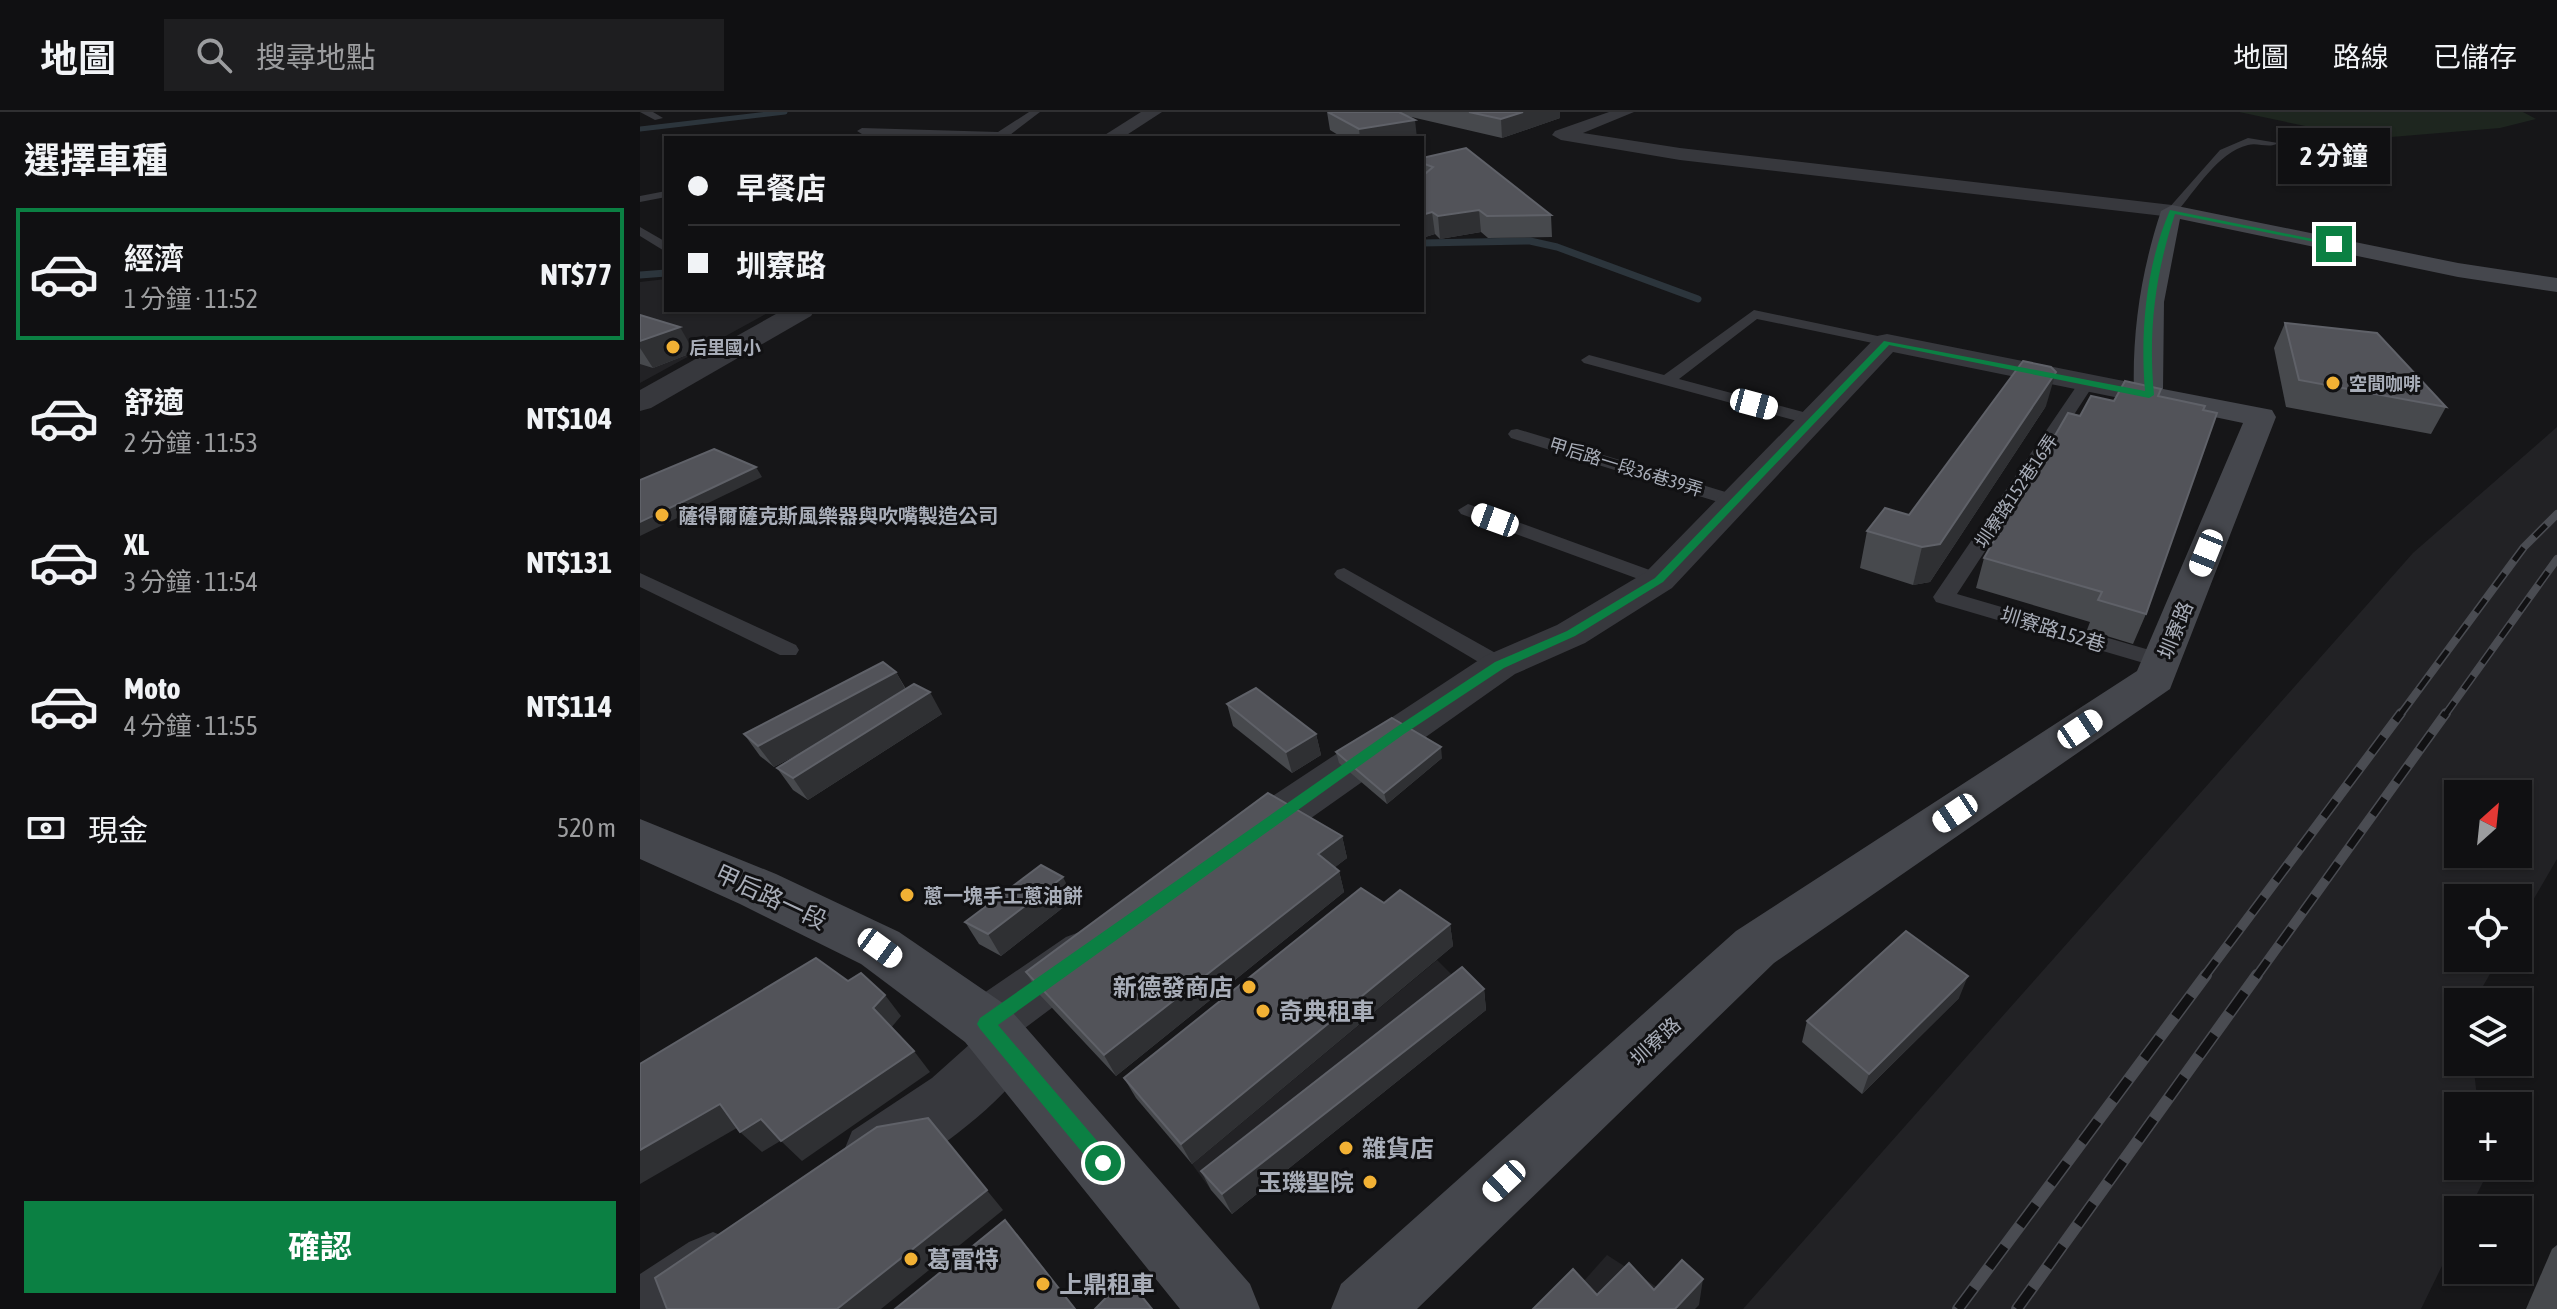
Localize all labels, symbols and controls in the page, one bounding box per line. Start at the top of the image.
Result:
search box [164,19,724,91]
icon: search [192,33,236,77]
text: 地圖 [40,37,116,80]
text: 搜尋地點 [256,40,376,74]
text: 地圖 [2233,41,2289,73]
text: 路線 [2333,41,2389,73]
text: 已儲存 [2433,41,2517,73]
callout: 2 分鐘 [2278,128,2390,184]
text: 選擇車種 [24,139,168,181]
text: 2 分鐘 [2300,141,2368,171]
text: 早餐店 [736,171,826,205]
route end [2316,226,2352,262]
icon: car [28,238,100,310]
text: 經濟 [124,241,184,275]
text: 圳寮路 [736,248,826,282]
text: NT$77 [540,257,612,291]
text: 1 分鐘 · 11:52 [124,284,258,314]
place label: 后里國小 [689,337,761,358]
marker: 后里國小 [664,338,682,356]
place label: 空間咖啡 [2349,373,2421,394]
marker: 空間咖啡 [2324,374,2342,392]
icon: car [28,382,100,454]
text: 舒適 [124,385,184,419]
car [1728,386,1780,422]
text: NT$104 [526,401,612,435]
text: 2 分鐘 · 11:53 [124,428,258,458]
street label: 圳寮路152巷16弄 [1970,430,2062,552]
street label: 甲后路一段36巷39弄 [1547,434,1705,500]
car [1468,501,1522,539]
place label: 薩得爾薩克斯風樂器與吹嘴製造公司 [678,504,998,527]
marker: 薩得爾薩克斯風樂器與吹嘴製造公司 [653,506,671,524]
icon: car [28,526,100,598]
car [2186,526,2226,580]
text: XL [124,527,149,561]
text: NT$131 [526,545,612,579]
text: 3 分鐘 · 11:54 [124,567,258,597]
street label: 圳寮路 [2153,598,2197,662]
street label: 圳寮路152巷 [1998,602,2108,656]
icon: car [28,670,100,742]
text: Moto [124,671,181,705]
text: NT$114 [526,689,612,723]
car [2053,706,2107,752]
text: 4 分鐘 · 11:55 [124,711,258,741]
north arrow [2444,780,2532,868]
map controls [2444,780,2532,1284]
car [1928,790,1982,836]
icon: cash [24,806,68,850]
text: 現金 [88,813,148,847]
text: 520 m [557,813,616,843]
street label: 甲后路一段 [711,859,831,935]
place label: 蔥一塊手工蔥油餅 [923,884,1083,907]
button: locate [2444,884,2532,972]
marker: 蔥一塊手工蔥油餅 [898,886,916,904]
car [854,924,906,972]
place label: 新德發商店 [1113,974,1233,1001]
marker: 新德發商店 [1240,978,1258,996]
button: layers [2444,988,2532,1076]
place label: 奇典租車 [1279,998,1375,1025]
marker: 奇典租車 [1254,1002,1272,1020]
street label: 圳寮路 [1625,1012,1685,1070]
button: + [2444,1092,2532,1180]
place label: 雜貨店 [1362,1135,1434,1162]
marker: 雜貨店 [1337,1139,1355,1157]
route start [1085,1145,1121,1181]
car [1478,1156,1530,1206]
place label: 玉璣聖院 [1258,1169,1354,1196]
marker: 玉璣聖院 [1361,1173,1379,1191]
button: − [2444,1196,2532,1284]
button: 確認 [24,1201,616,1293]
place label: 葛雷特 [927,1246,999,1273]
marker: 葛雷特 [902,1250,920,1268]
place label: 上鼎租車 [1059,1271,1155,1298]
marker: 上鼎租車 [1034,1275,1052,1293]

